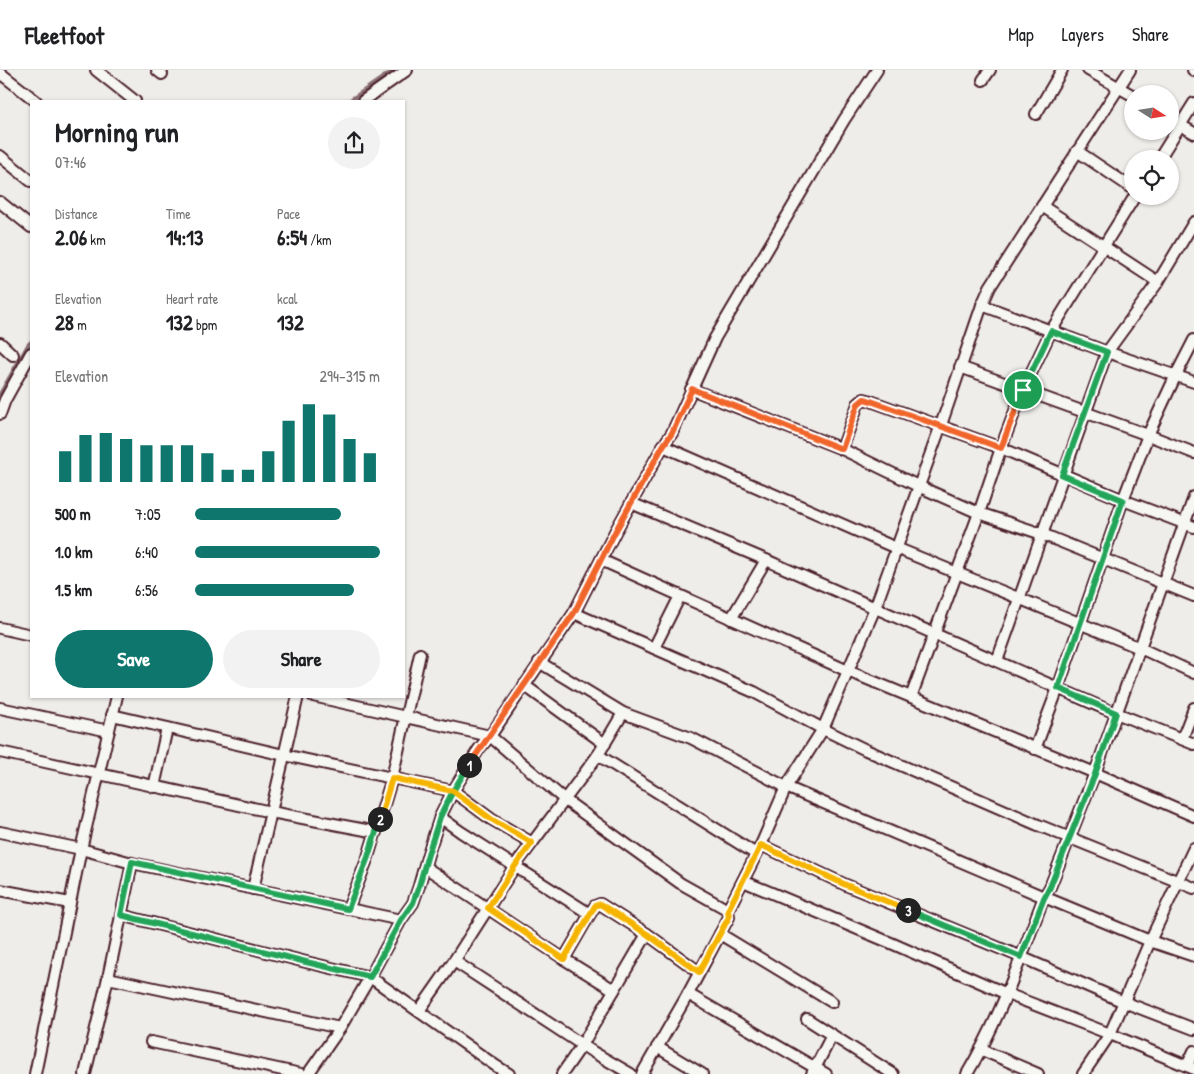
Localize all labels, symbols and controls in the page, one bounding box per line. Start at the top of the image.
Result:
text: Fleetfoot [25,19,104,51]
text: Map [1008,22,1034,47]
text: Layers [1062,22,1104,47]
text: Share [1132,22,1169,47]
north arrow [1124,85,1179,140]
map controls [1124,85,1179,205]
text: Morning run [55,113,179,151]
button: share [328,117,380,169]
button: locate [1124,150,1179,205]
text: 07:46 [55,151,86,173]
text: Distance [55,204,98,223]
text: Time [166,204,191,223]
text: Pace [277,204,300,223]
text: 2.06 [55,223,87,252]
text: 14:13 [166,223,203,252]
text: 6:54 [277,223,307,252]
text: km [87,230,106,249]
text: /km [307,230,332,249]
text: Elevation [55,289,102,308]
text: Heart rate [166,289,218,308]
text: kcal [277,289,297,308]
text: 28 [55,308,74,337]
text: 132 [166,308,193,337]
text: 132 [277,308,304,337]
text: m [74,315,87,334]
text: bpm [193,315,217,334]
text: Elevation [55,365,108,387]
text: 294–315 m [320,365,380,387]
pin [1002,369,1044,411]
icon: arrive [1009,376,1037,404]
text: 500 m [55,503,91,525]
text: 7:05 [135,503,161,525]
text: 1.0 km [55,541,93,563]
text: 6:40 [135,541,158,563]
text: 1.5 km [55,579,92,601]
text: 6:56 [135,579,158,601]
button: Save [55,630,213,688]
button: Share [223,630,380,688]
pin: 1 [456,752,482,778]
text: 1 [467,756,472,775]
pin: 2 [368,806,392,832]
text: 2 [377,810,384,829]
pin: 3 [896,898,920,922]
text: 3 [905,901,912,920]

